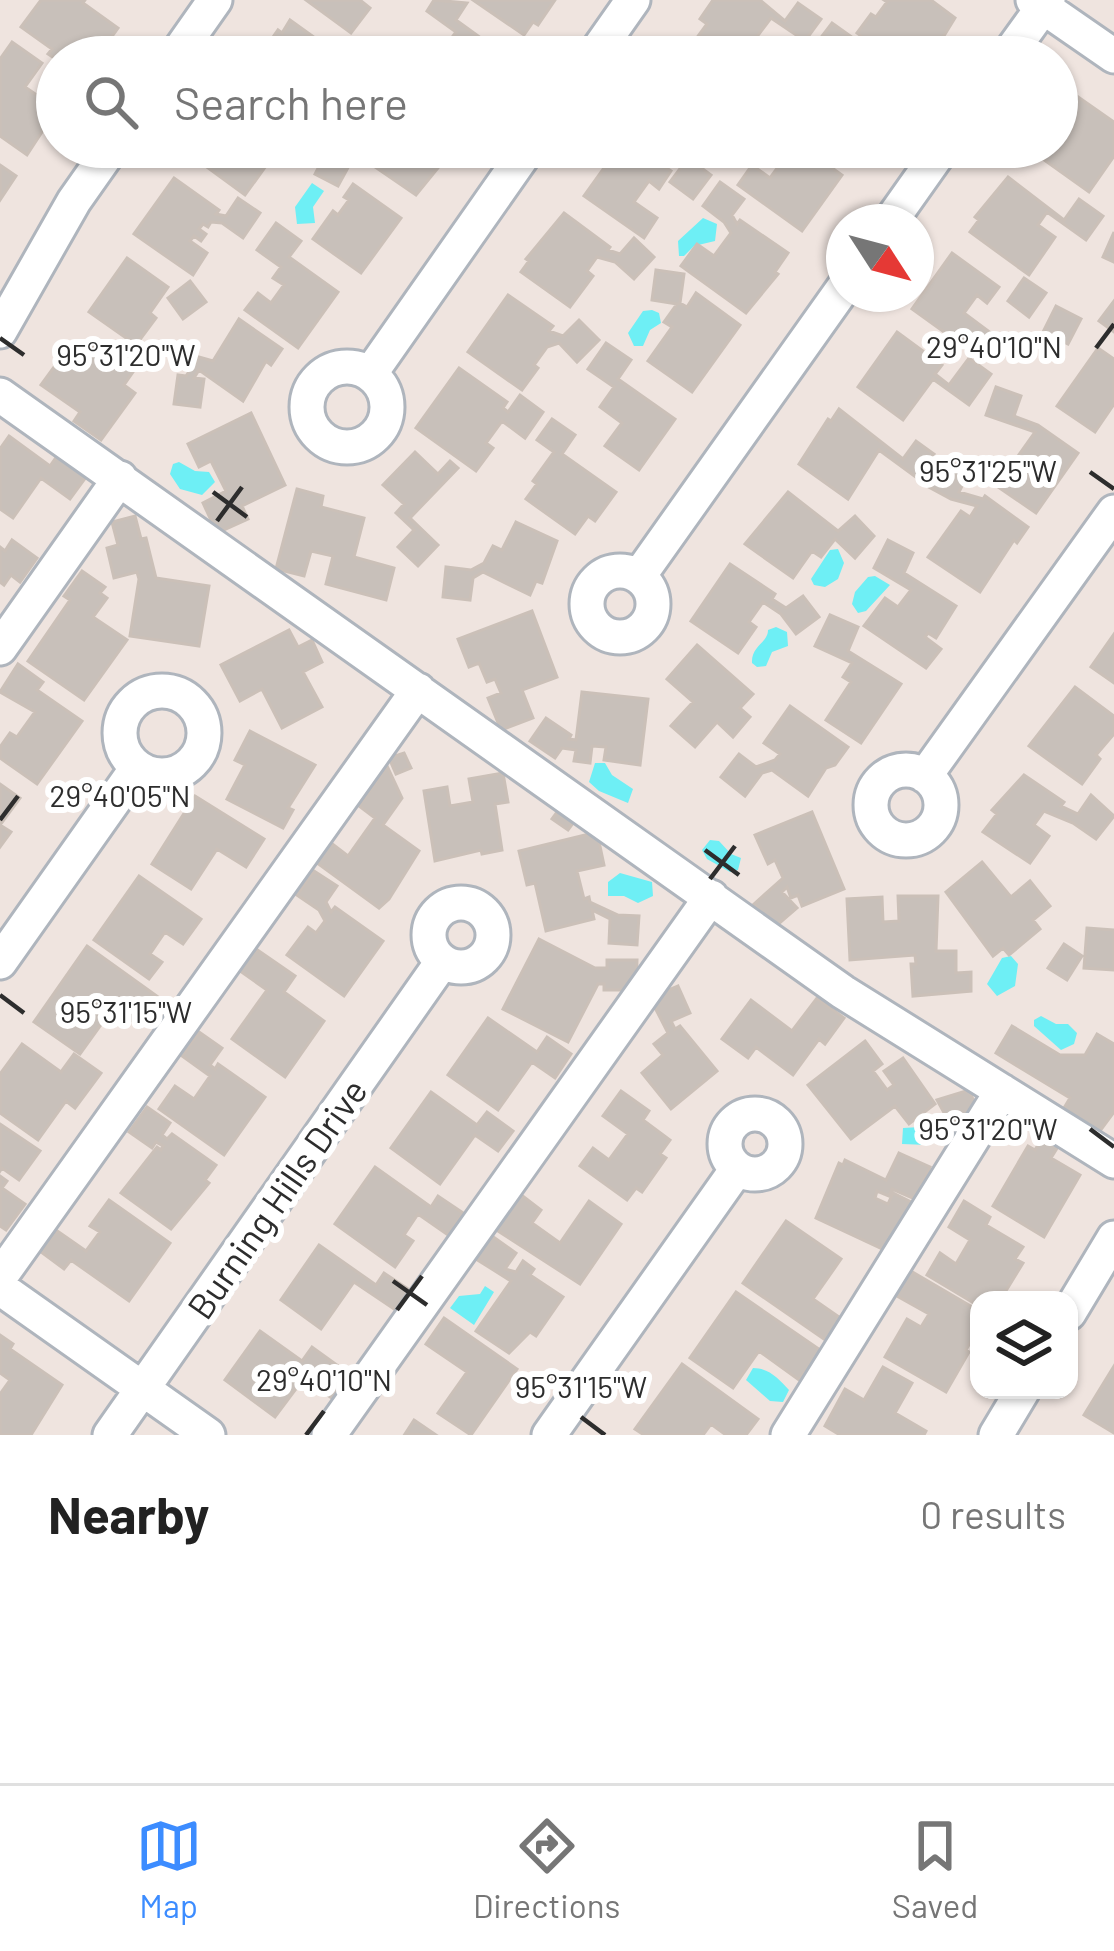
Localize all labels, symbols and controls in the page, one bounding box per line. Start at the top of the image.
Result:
search box [36,36,1078,168]
icon: search [78,69,144,135]
text: Search here [174,75,408,129]
north arrow [826,204,934,312]
text: 29°40'10"N [926,328,1062,364]
text: 95°31'20"W [56,336,196,372]
text: 95°31'25"W [919,452,1057,488]
text: 29°40'05"N [49,777,191,813]
text: 95°31'15"W [60,993,192,1029]
street label: Burning Hills Drive [177,1070,375,1326]
text: 95°31'20"W [918,1110,1058,1146]
map controls [970,1291,1078,1399]
button: layers [970,1291,1078,1399]
text: 29°40'10"N [256,1361,392,1397]
text: 95°31'15"W [515,1368,647,1404]
text: Nearby [48,1483,209,1544]
text: 0 results [920,1490,1066,1537]
tab: Map [136,1813,202,1925]
tab: Directions [473,1813,620,1925]
tab: Saved [892,1813,978,1925]

